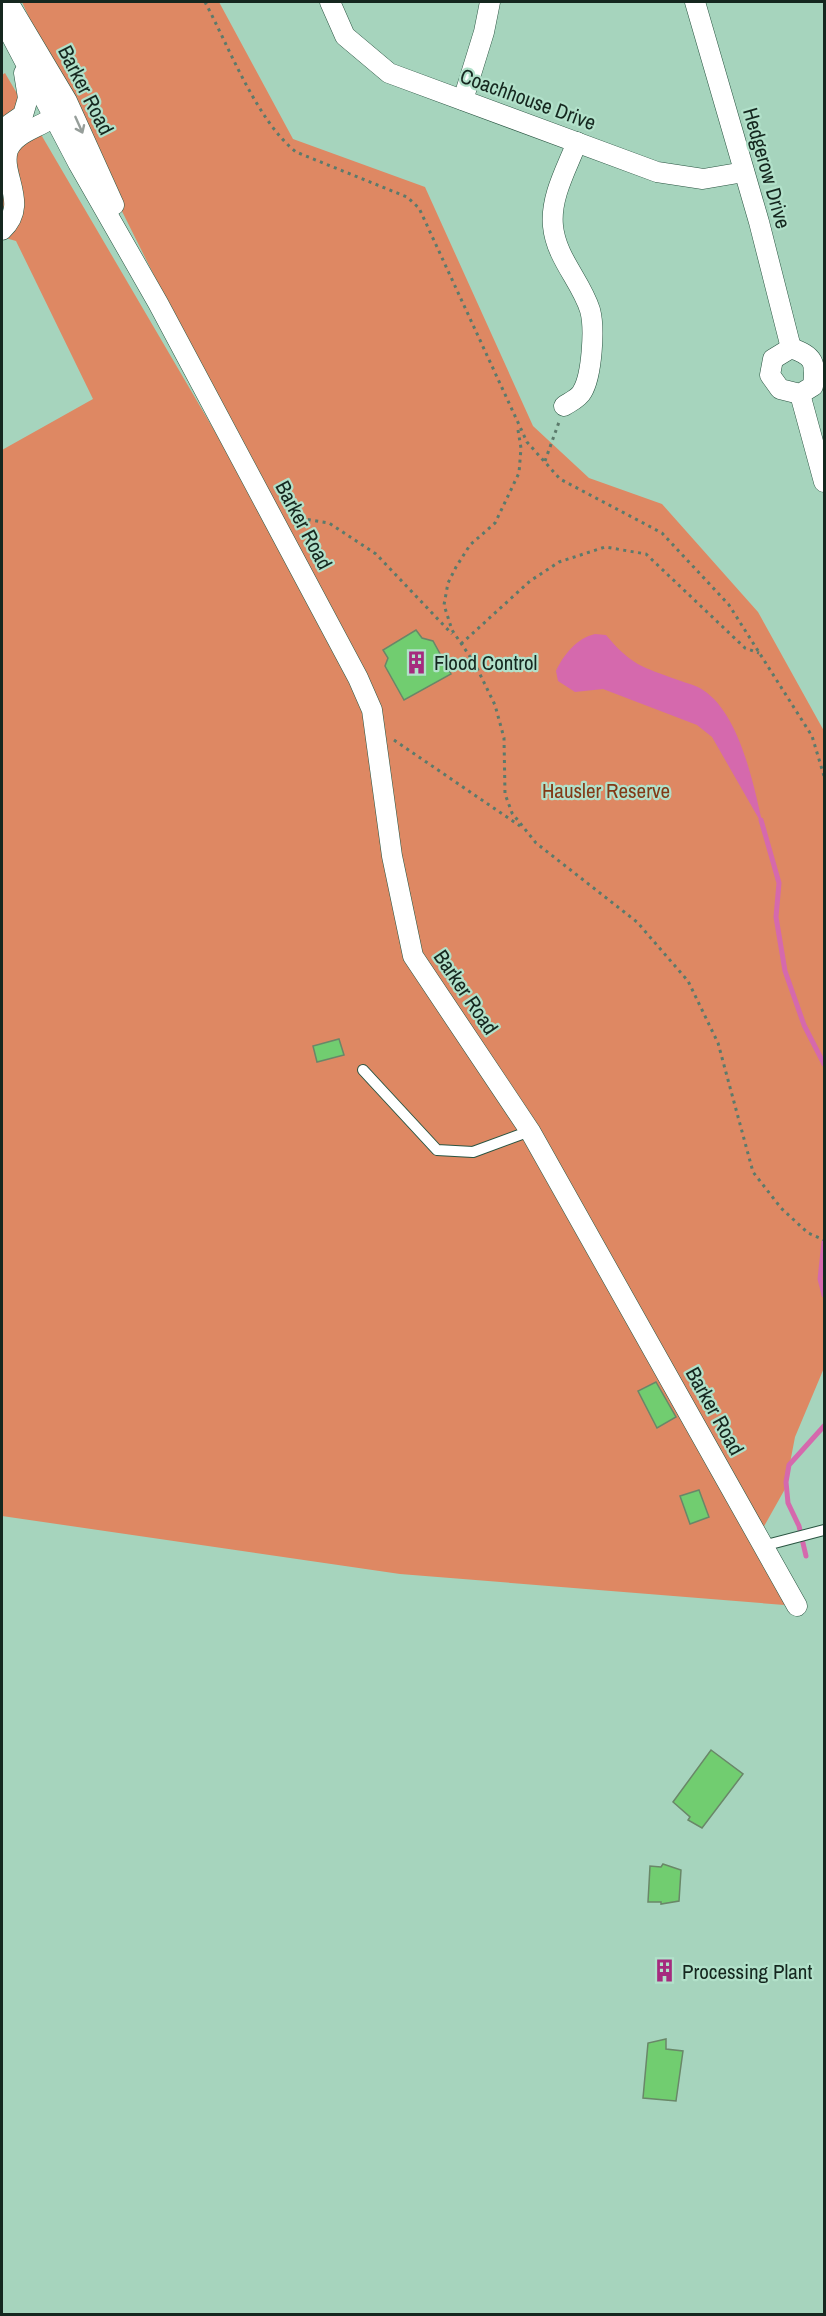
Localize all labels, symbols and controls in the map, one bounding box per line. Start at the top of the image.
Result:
street label: Barker Road [51,40,121,140]
street label: Coachhouse Drive [456,61,600,137]
street label: Hedgerow Drive [736,104,798,232]
one-way arrow [73,116,85,134]
street label: Barker Road [269,476,339,574]
place label: Flood Control [434,648,537,677]
building icon: Flood Control [403,649,429,675]
park label: Hausler Reserve [542,776,670,805]
street label: Barker Road [427,944,505,1040]
street label: Barker Road [679,1362,751,1460]
place label: Processing Plant [682,1957,812,1986]
building icon: Processing Plant [651,1958,677,1984]

